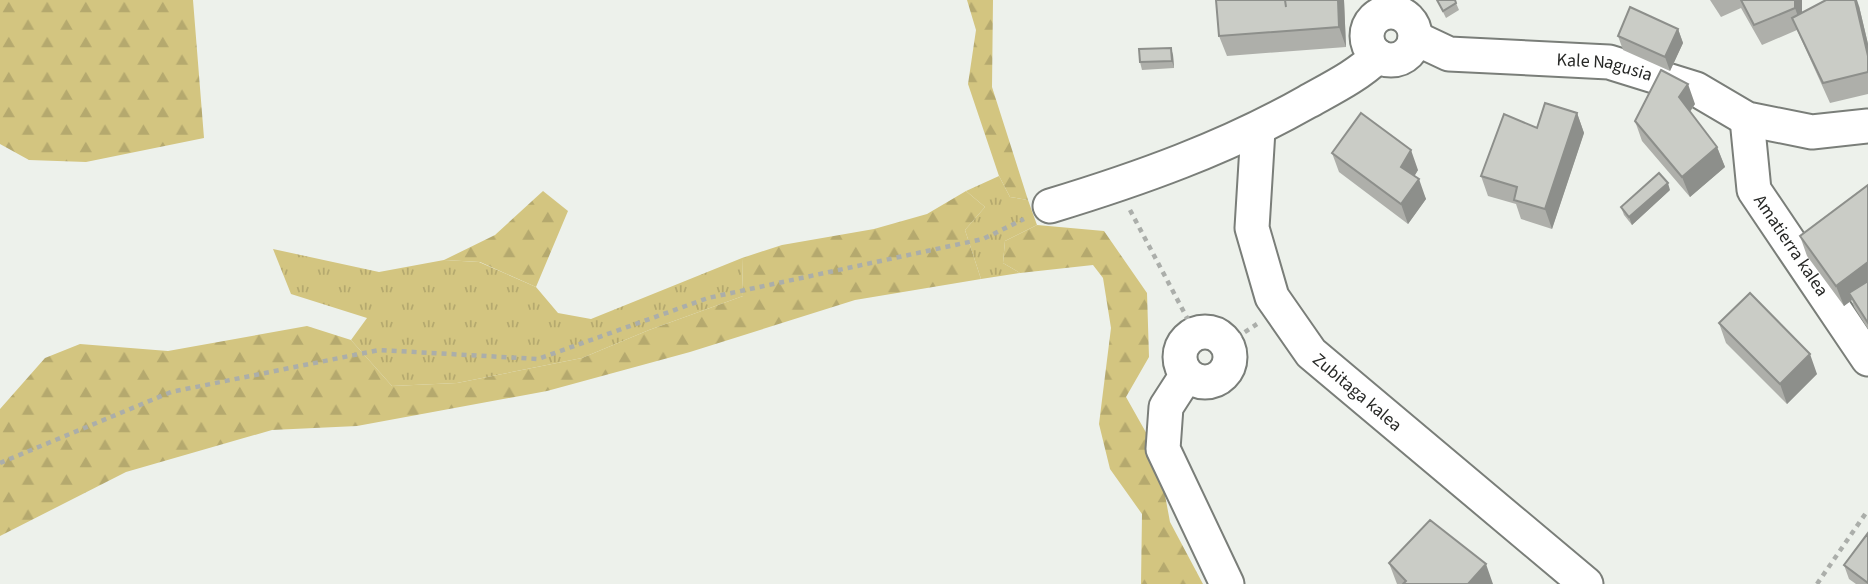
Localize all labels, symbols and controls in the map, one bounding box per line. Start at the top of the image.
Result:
street label: Kale Nagusia [1556,47,1655,88]
street label: Amatierra kalea [1748,190,1834,301]
street label: Zubitaga kalea [1307,348,1407,437]

